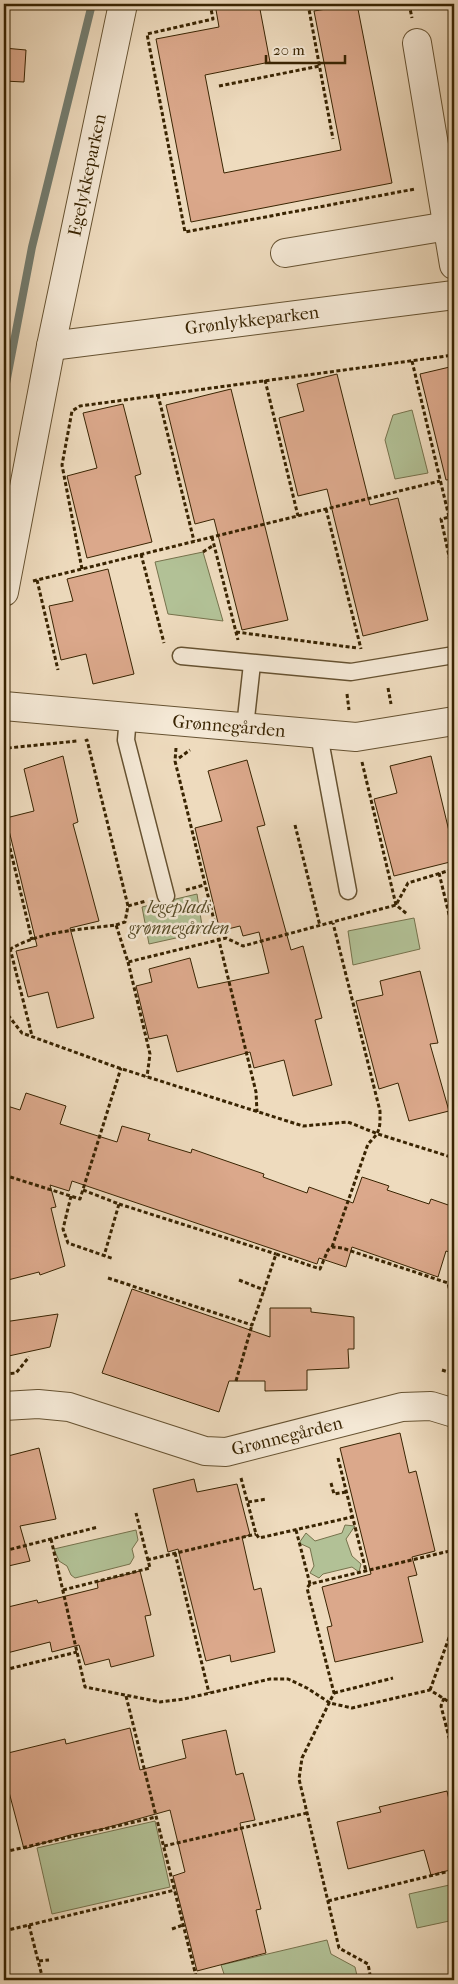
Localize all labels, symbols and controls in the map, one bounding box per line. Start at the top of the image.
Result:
scale bar [266,32,344,64]
text: 20 m [273,41,305,59]
street label: Egelykkeparken [64,111,111,238]
street label: Grønlykkeparken [184,302,321,339]
street label: Grønnegården [171,711,287,742]
park label: legeplads grønnegården [128,897,229,939]
street label: Grønnegården [229,1412,345,1460]

